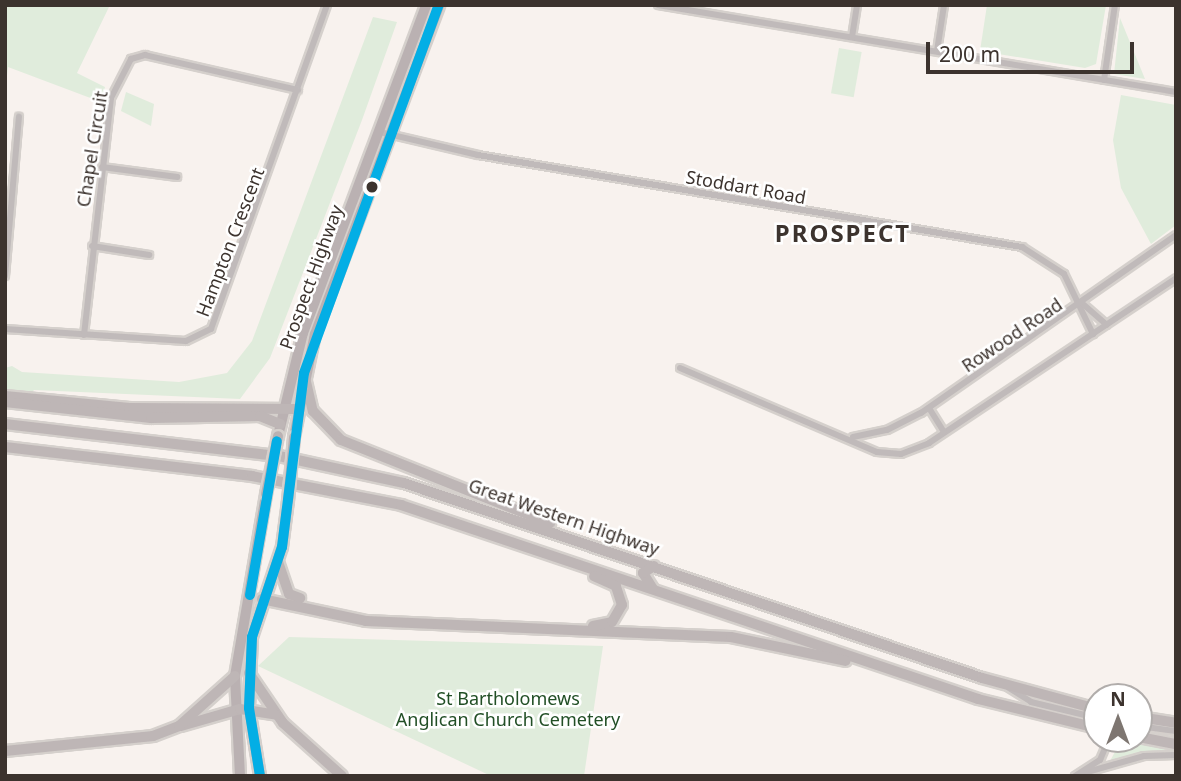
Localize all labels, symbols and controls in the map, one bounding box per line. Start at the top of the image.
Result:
scale bar [929,28,1137,72]
text: 200 m [939,40,1000,68]
street label: Chapel Circuit [72,89,112,209]
street label: Hampton Crescent [192,164,268,320]
street label: Stoddart Road [684,166,808,208]
unlabelled marker [365,180,379,194]
street label: Prospect Highway [275,202,347,352]
district label: PROSPECT [776,219,910,247]
street label: Rowood Road [958,293,1066,377]
street label: Great Western Highway [466,474,662,560]
north arrow [1083,683,1153,753]
text: N [1110,686,1126,712]
park label: St Bartholomews Anglican Church Cemetery [396,688,620,730]

